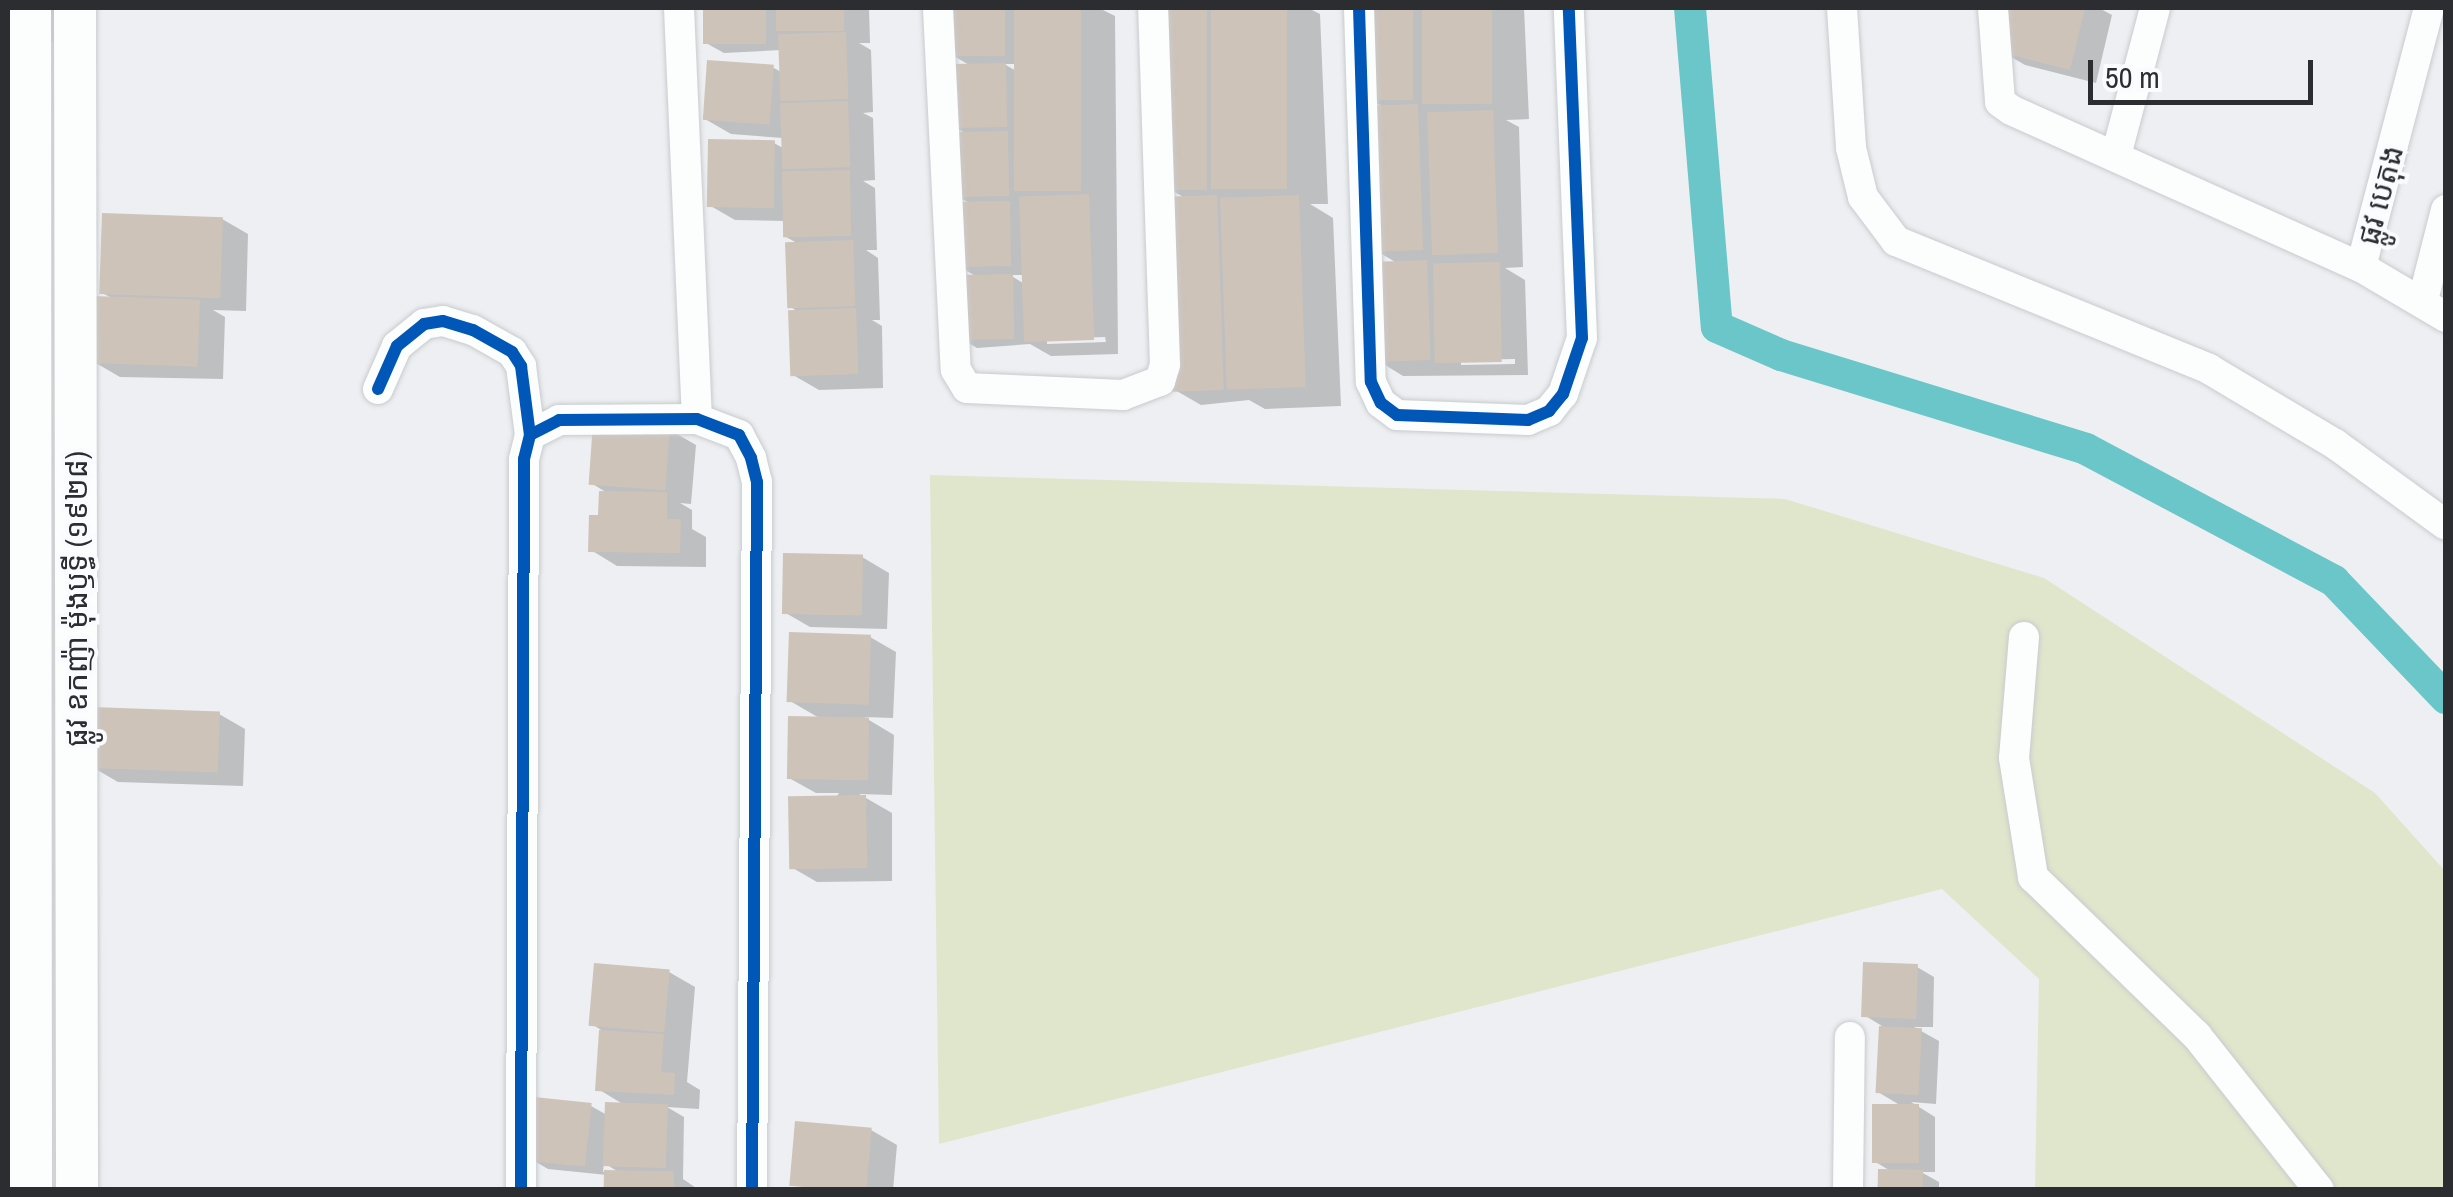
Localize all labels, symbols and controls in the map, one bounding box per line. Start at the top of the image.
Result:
scale bar [2093,40,2318,102]
text: 50 m [2105,57,2160,97]
street label: ផ្លូវ បេតុង [2349,141,2411,249]
street label: ផ្លូវ ឧកញ៉ា ម៉ុងឫទ្ធី (១៩២៨) [58,451,94,747]

